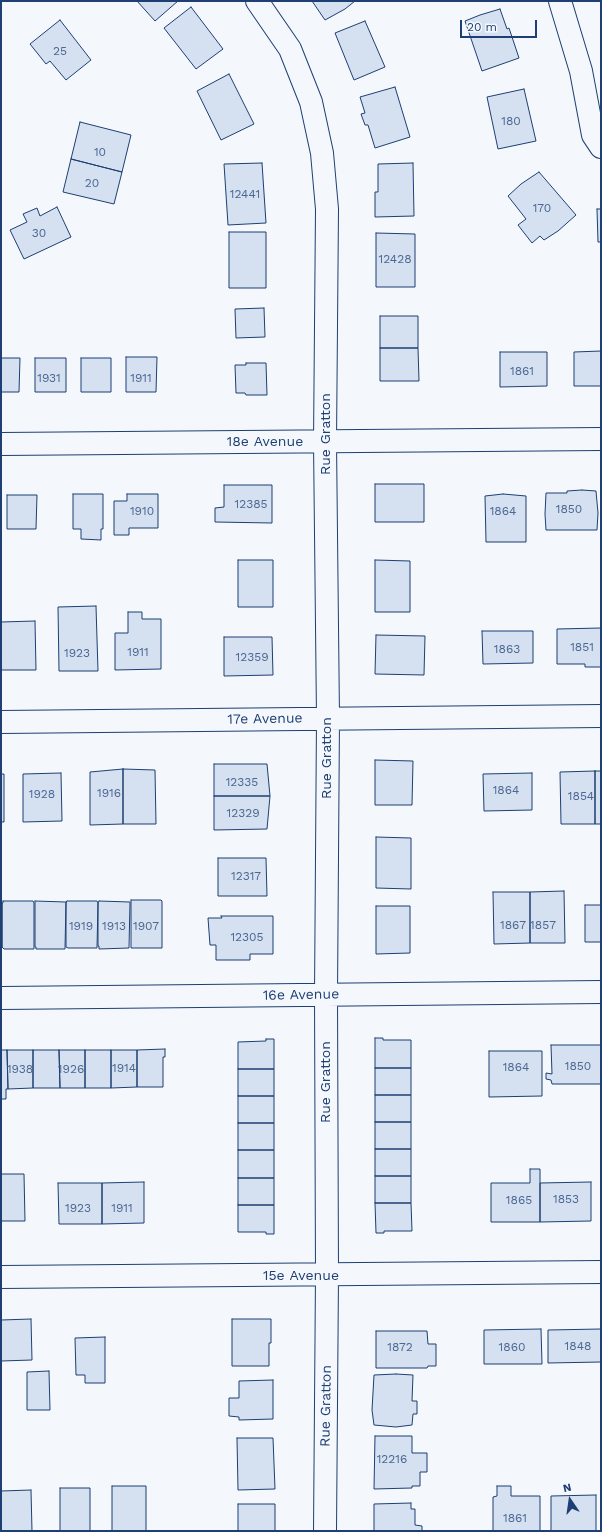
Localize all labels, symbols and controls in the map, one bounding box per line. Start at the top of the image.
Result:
scale bar [462,12,539,38]
text: 20 m [467,20,497,34]
house number: 25 [53,44,67,58]
house number: 180 [501,114,521,128]
house number: 10 [94,145,106,159]
house number: 20 [85,176,99,190]
house number: 12441 [230,187,260,201]
house number: 170 [533,201,551,215]
house number: 30 [32,226,46,240]
house number: 12428 [378,252,412,266]
house number: 1861 [510,364,534,378]
house number: 1931 [37,371,61,385]
house number: 1911 [130,371,152,385]
street label: Rue Gratton [318,393,334,475]
street label: 18e Avenue [227,434,303,450]
house number: 12385 [234,497,268,511]
house number: 1850 [556,502,582,516]
house number: 1910 [130,504,154,518]
house number: 1864 [490,504,516,518]
house number: 1851 [570,640,594,654]
house number: 1863 [494,642,520,656]
house number: 1911 [127,645,149,659]
house number: 1923 [64,646,90,660]
house number: 12359 [235,650,269,664]
street label: 17e Avenue [227,710,303,728]
street label: Rue Gratton [319,717,335,799]
house number: 12335 [226,775,258,789]
house number: 1864 [493,783,519,797]
house number: 1916 [97,786,121,800]
house number: 1928 [29,787,55,801]
house number: 1854 [568,789,594,803]
house number: 12329 [226,806,260,820]
house number: 12317 [231,869,261,883]
house number: 1867 [500,918,526,932]
house number: 1857 [530,918,556,932]
house number: 1919 [69,919,93,933]
house number: 1913 [102,919,126,933]
house number: 1907 [133,919,159,933]
house number: 12305 [230,930,264,944]
street label: 16e Avenue [263,986,339,1004]
street label: Rue Gratton [318,1041,334,1123]
house number: 1850 [565,1059,591,1073]
house number: 1864 [503,1060,529,1074]
house number: 1914 [112,1061,136,1075]
house number: 1938 [7,1062,33,1076]
house number: 1926 [58,1062,84,1076]
house number: 1853 [553,1192,579,1206]
house number: 1865 [506,1193,532,1207]
house number: 1923 [65,1201,91,1215]
house number: 1911 [111,1201,133,1215]
street label: 15e Avenue [263,1268,339,1284]
house number: 1848 [565,1339,591,1353]
house number: 1872 [387,1340,413,1354]
house number: 1860 [499,1340,525,1354]
street label: Rue Gratton [317,1365,335,1447]
house number: 12216 [377,1452,407,1466]
north arrow [550,1480,590,1520]
text: N [562,1481,573,1495]
house number: 1861 [503,1511,527,1525]

